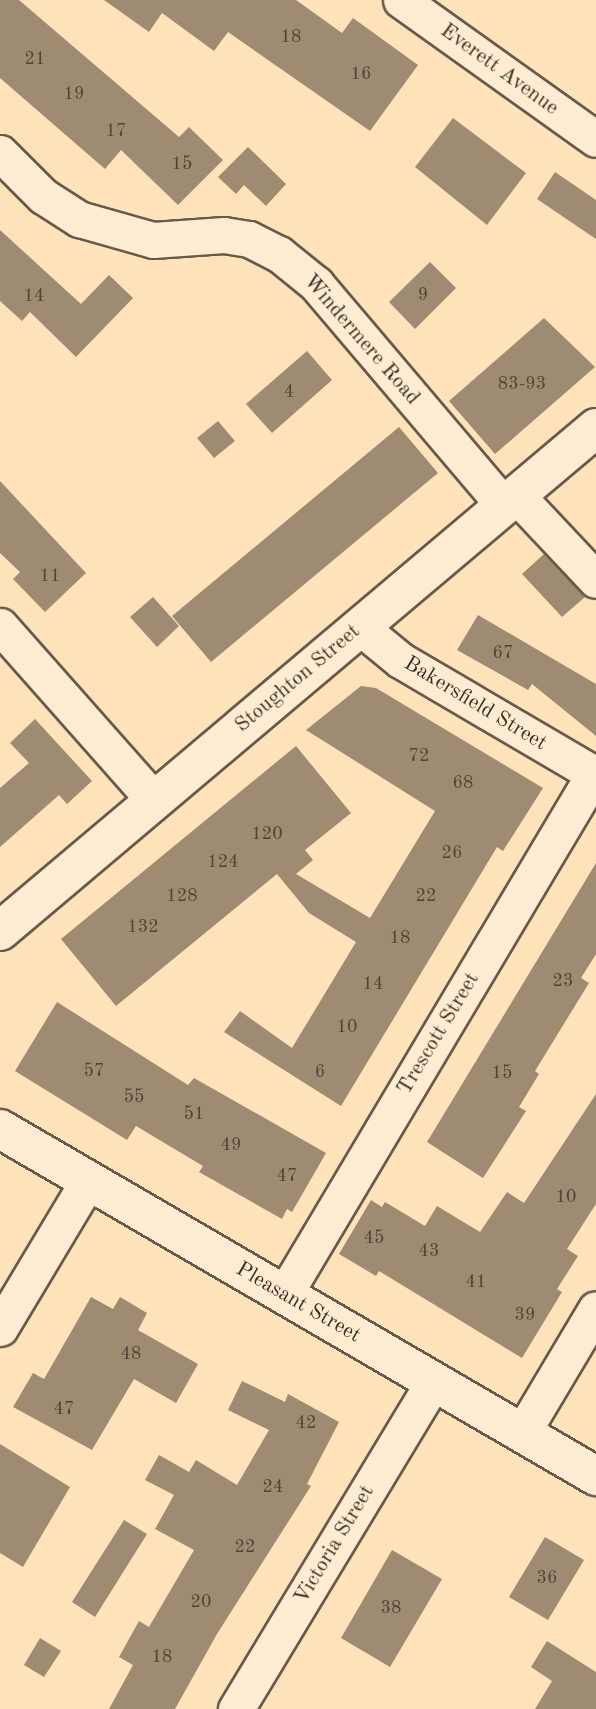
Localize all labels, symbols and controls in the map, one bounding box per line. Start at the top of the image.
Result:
street label: Everett Avenue [435,19,563,121]
house number: 18 [281,26,301,48]
house number: 21 [25,48,45,70]
house number: 16 [351,63,371,85]
house number: 19 [64,83,84,105]
house number: 17 [106,120,126,142]
house number: 15 [172,153,192,175]
street label: Windermere Road [297,269,425,411]
house number: 9 [418,284,428,306]
house number: 14 [24,285,44,307]
house number: 83-93 [498,373,546,395]
house number: 4 [284,381,294,403]
house number: 11 [40,565,60,587]
street label: Stoughton Street [230,619,366,739]
house number: 67 [493,642,513,664]
street label: Bakersfield Street [399,651,551,757]
house number: 72 [409,745,429,767]
house number: 68 [453,772,473,794]
house number: 120 [251,823,283,845]
house number: 26 [442,842,462,864]
house number: 124 [207,851,239,873]
house number: 128 [166,885,198,907]
house number: 22 [416,885,436,907]
house number: 132 [127,916,159,938]
house number: 18 [390,927,410,949]
street label: Trescott Street [393,968,485,1100]
house number: 23 [553,970,573,992]
house number: 14 [363,973,383,995]
house number: 10 [337,1016,357,1038]
house number: 57 [84,1060,104,1082]
house number: 6 [315,1061,325,1083]
house number: 15 [492,1062,512,1084]
house number: 55 [124,1086,144,1108]
house number: 51 [184,1103,204,1125]
house number: 49 [221,1134,241,1156]
house number: 47 [277,1165,297,1187]
house number: 10 [556,1186,576,1208]
house number: 45 [364,1227,384,1249]
house number: 43 [419,1240,439,1262]
street label: Pleasant Street [231,1257,365,1349]
house number: 41 [466,1271,486,1293]
house number: 39 [515,1304,535,1326]
house number: 48 [121,1343,141,1365]
house number: 47 [54,1398,74,1420]
house number: 42 [296,1412,316,1434]
house number: 24 [263,1476,283,1498]
street label: Victoria Street [290,1481,380,1609]
house number: 22 [235,1536,255,1558]
house number: 36 [537,1567,557,1589]
house number: 20 [191,1591,211,1613]
house number: 38 [381,1597,401,1619]
house number: 18 [152,1646,172,1668]

